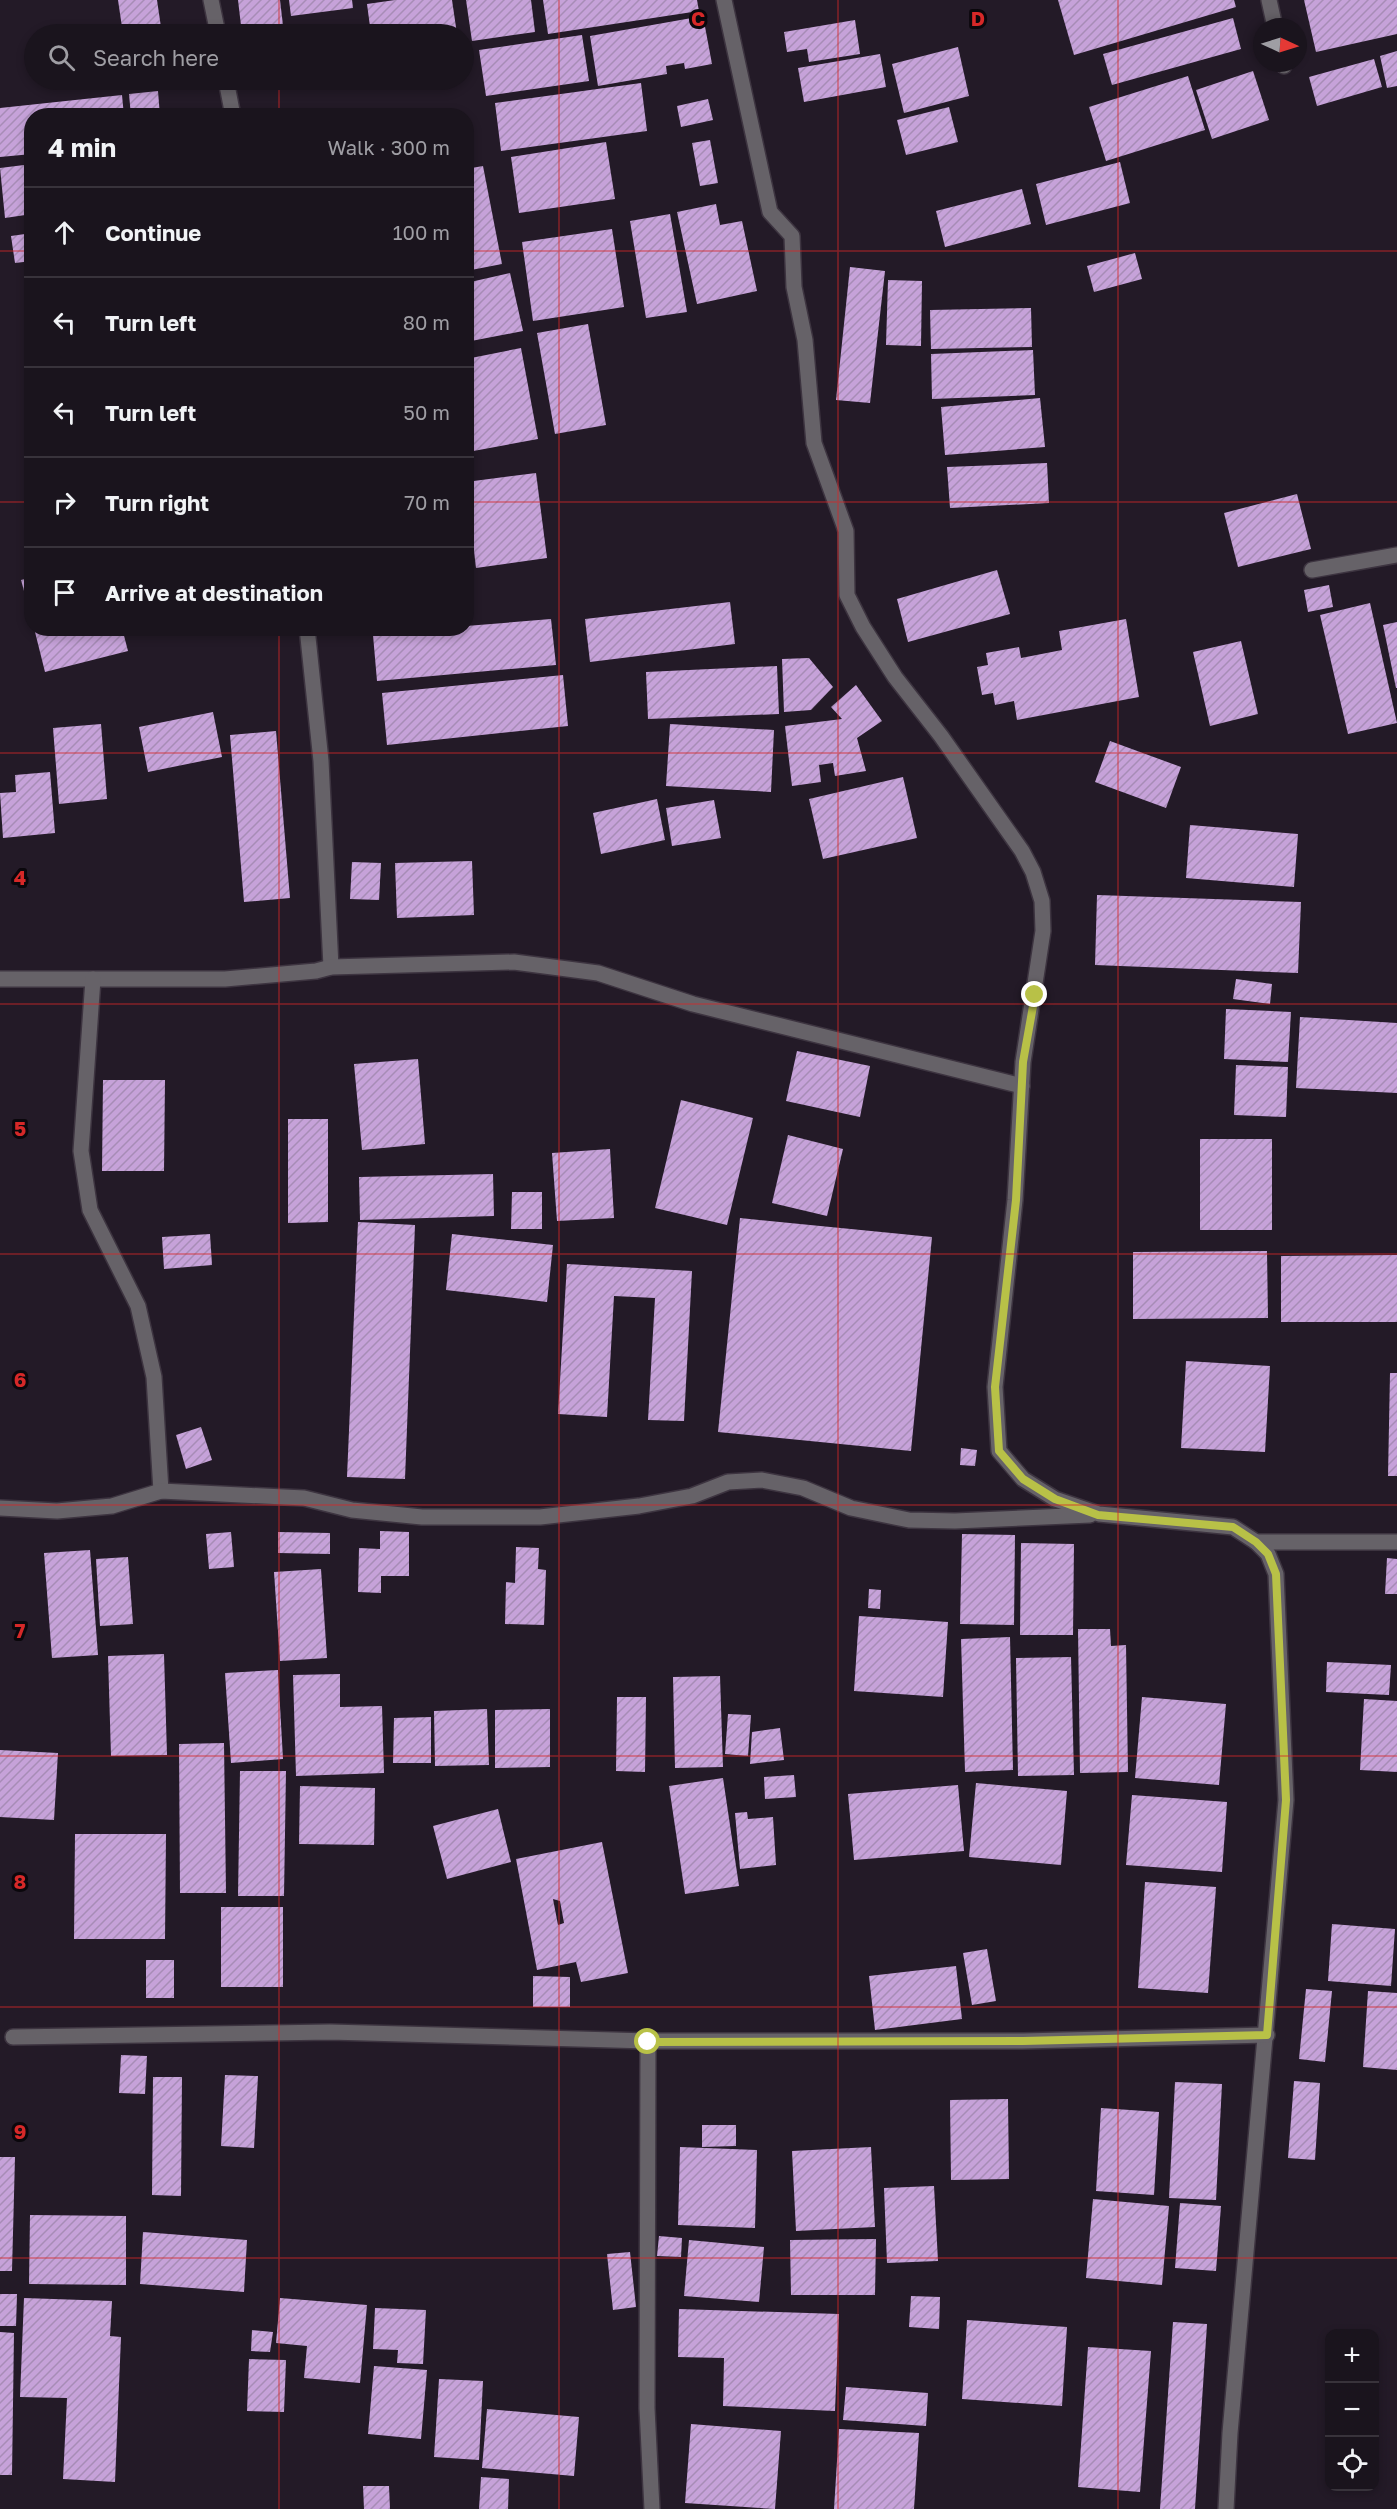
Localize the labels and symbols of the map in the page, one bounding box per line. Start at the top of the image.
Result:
text: C [691,6,705,30]
text: D [971,6,985,30]
north arrow [1253,18,1307,72]
text: 4 [14,865,26,889]
route end [1021,981,1047,1007]
text: 5 [14,1116,26,1140]
text: 6 [14,1367,26,1391]
text: 7 [15,1618,26,1642]
text: 8 [14,1869,26,1893]
route start [634,2028,660,2054]
text: 9 [14,2119,26,2143]

